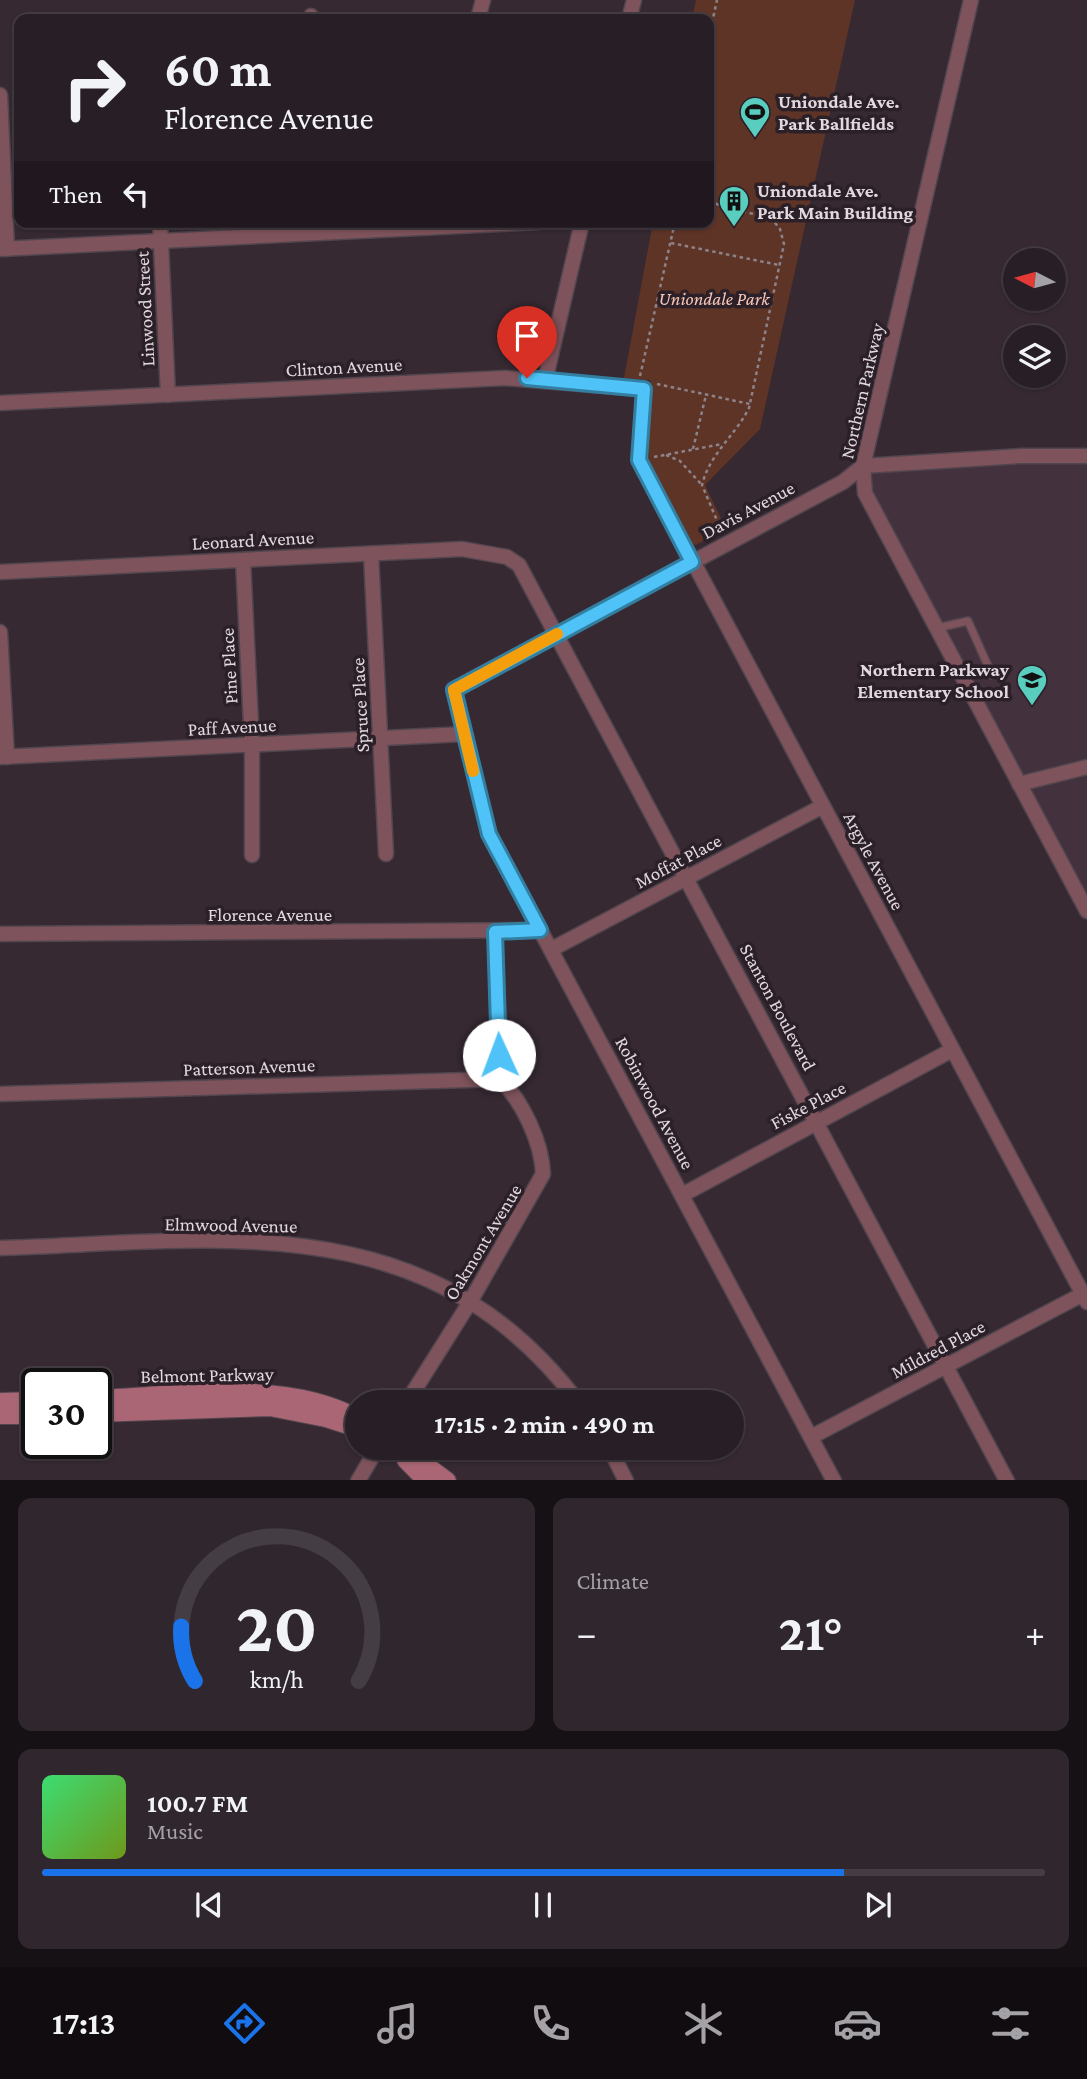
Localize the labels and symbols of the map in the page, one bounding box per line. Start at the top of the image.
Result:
place label: Uniondale Ave. Park Ballfields [778,91,900,134]
sports icon: Uniondale Ave. Park Ballfields [738,95,772,139]
place label: Uniondale Ave. Park Main Building [757,180,914,223]
building icon: Uniondale Ave. Park Main Building [717,184,751,228]
north arrow [1003,248,1066,312]
street label: Linwood Street [131,250,159,367]
park label: Uniondale Park [659,288,770,309]
pin [497,306,557,378]
street label: Northern Parkway [836,321,888,461]
street label: Clinton Avenue [285,353,403,381]
street label: Davis Avenue [698,477,798,543]
street label: Leonard Avenue [191,526,315,554]
street label: Pine Place [217,627,241,705]
street label: Spruce Place [347,657,373,753]
place label: Northern Parkway Elementary School [857,659,1010,702]
school or university icon: Northern Parkway Elementary School [1015,663,1049,707]
street label: Paff Avenue [187,714,277,740]
street label: Argyle Avenue [839,808,909,914]
street label: Moffat Place [631,830,725,892]
street label: Florence Avenue [208,904,332,925]
street label: Stanton Boulevard [736,940,820,1074]
position arrow [462,1018,536,1092]
street label: Robinwood Avenue [611,1033,699,1173]
street label: Patterson Avenue [183,1054,315,1080]
street label: Fiske Place [767,1076,849,1134]
street label: Oakmont Avenue [440,1180,526,1304]
street label: Elmwood Avenue [164,1213,298,1237]
street label: Mildred Place [887,1315,989,1383]
street label: Belmont Parkway [140,1363,274,1387]
speed limit sign: 30 [21,1368,112,1459]

